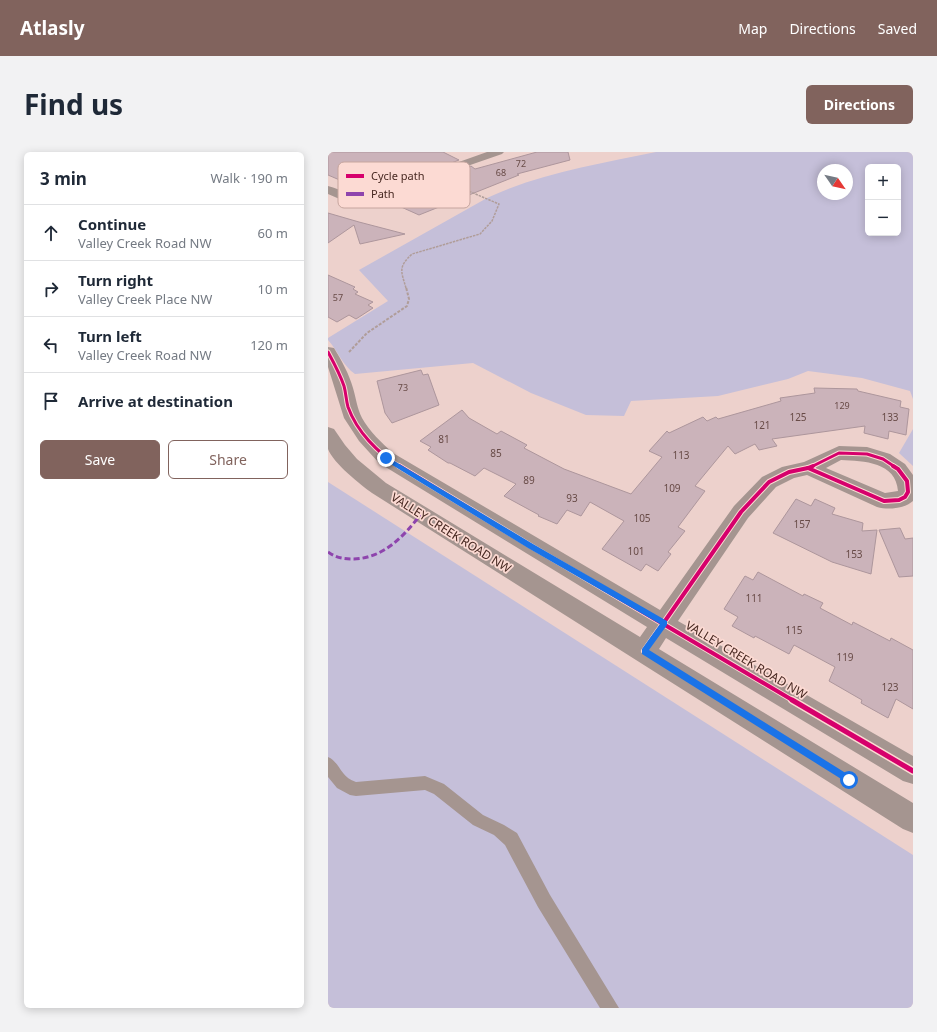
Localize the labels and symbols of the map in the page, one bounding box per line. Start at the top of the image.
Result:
house number: 72 [516,157,526,170]
legend [338,162,470,208]
north arrow [817,164,853,200]
house number: 68 [496,166,506,179]
text: Cycle path [371,168,424,183]
text: Path [371,186,395,201]
house number: 57 [333,291,343,304]
house number: 73 [398,381,408,394]
house number: 129 [834,399,850,412]
house number: 125 [789,410,807,424]
house number: 133 [881,410,899,424]
house number: 121 [753,418,771,432]
house number: 81 [438,432,450,446]
house number: 85 [490,446,502,460]
house number: 113 [672,448,690,462]
route end [377,449,395,467]
house number: 89 [523,473,535,487]
house number: 109 [663,481,681,495]
street label: VALLEY CREEK ROAD NW [388,489,515,577]
house number: 93 [566,491,578,505]
house number: 105 [633,511,651,525]
house number: 157 [793,517,811,531]
house number: 101 [627,544,645,558]
house number: 153 [845,547,863,561]
house number: 111 [745,591,763,605]
street label: VALLEY CREEK ROAD NW [682,617,810,703]
house number: 115 [785,623,803,637]
house number: 119 [836,650,854,664]
house number: 123 [881,680,899,694]
route start [840,771,858,789]

